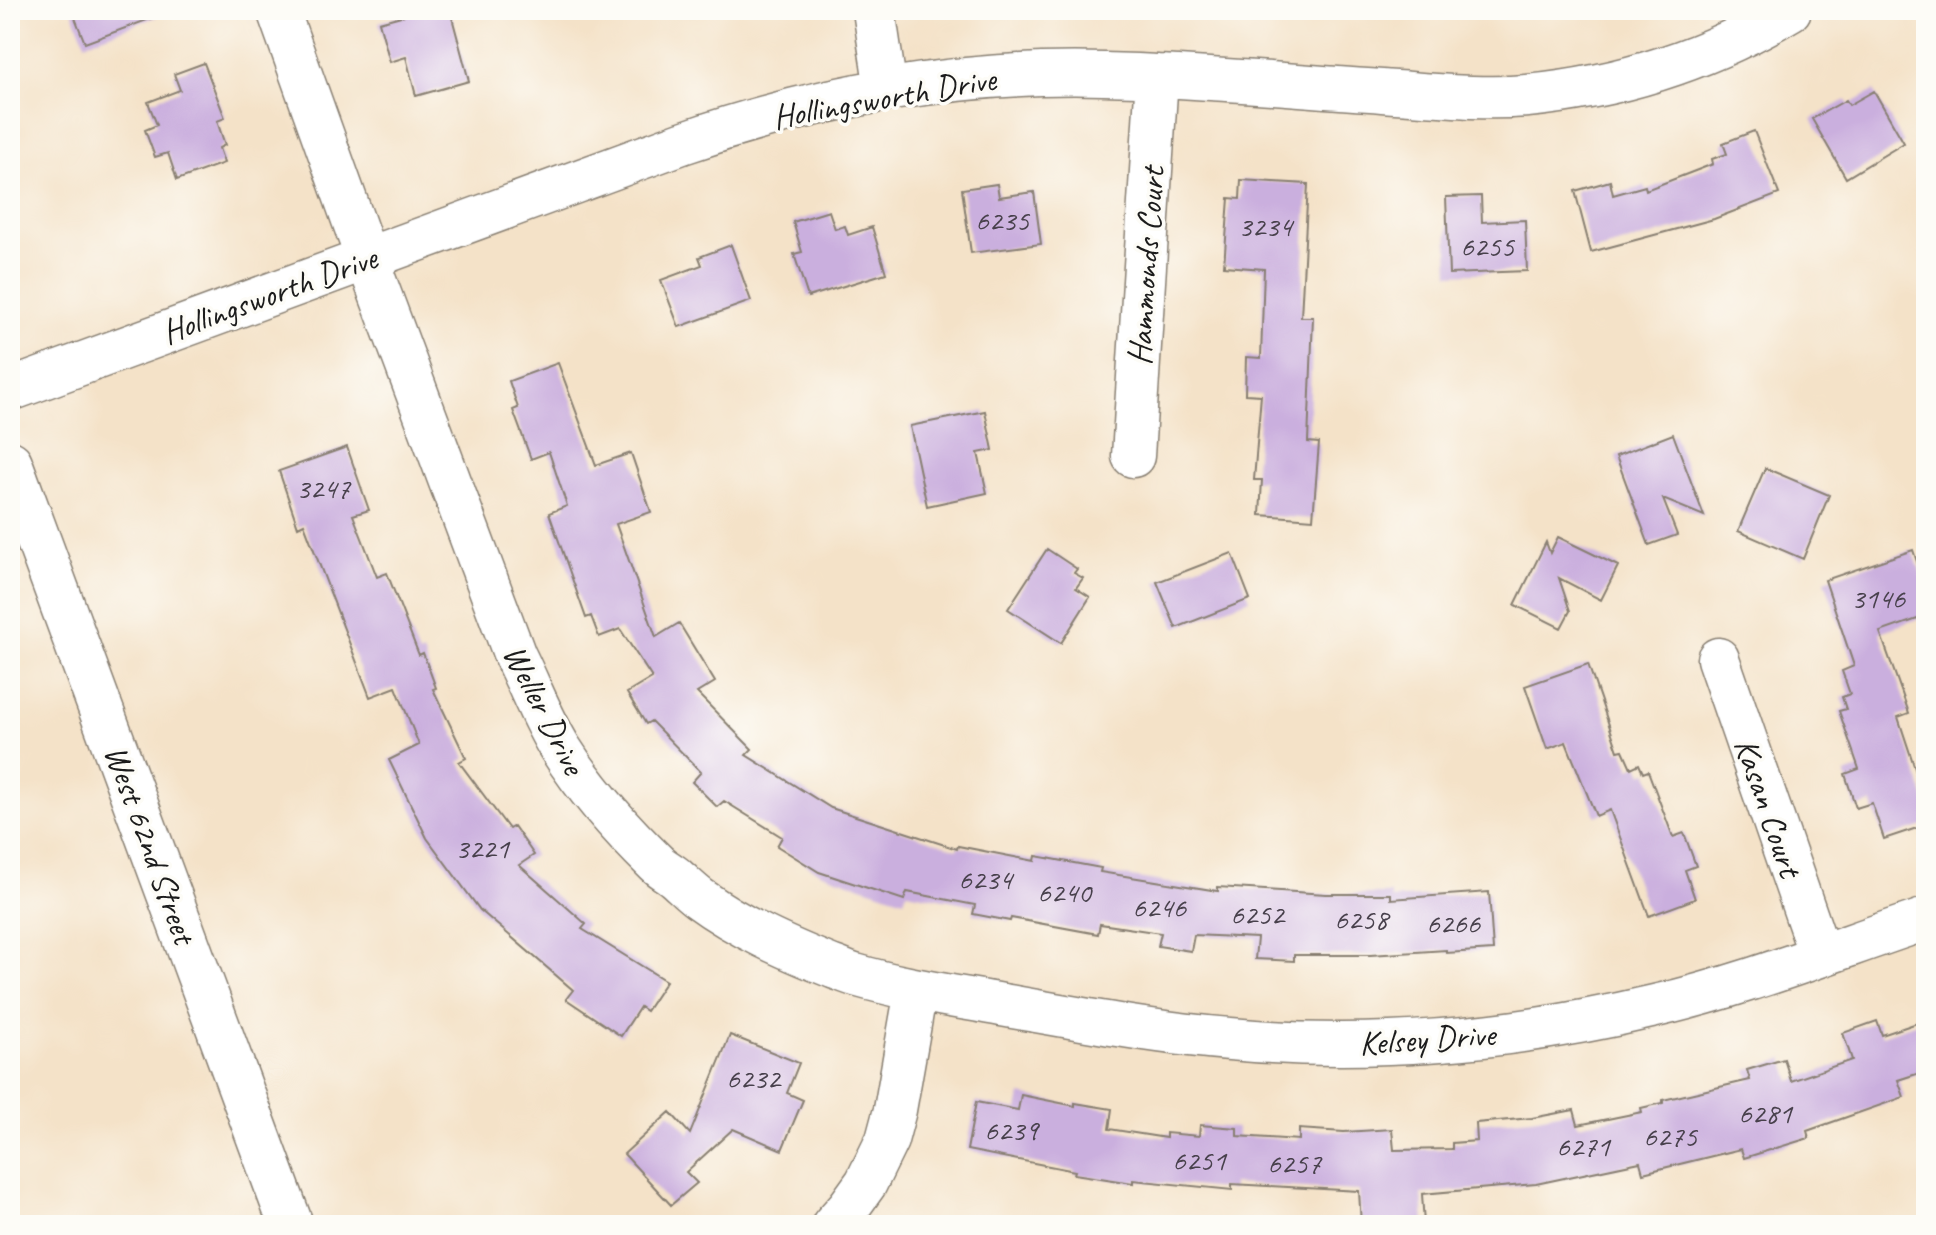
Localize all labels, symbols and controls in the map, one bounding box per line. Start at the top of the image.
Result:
street label: Hollingsworth Drive [769,56,1001,138]
street label: Hammonds Court [1117,162,1174,367]
house number: 6235 [975,201,1031,239]
house number: 3234 [1238,207,1295,245]
house number: 6255 [1460,227,1516,265]
street label: Hollingsworth Drive [156,235,384,353]
house number: 3247 [296,469,351,507]
house number: 3146 [1851,579,1907,617]
street label: Weller Drive [494,637,597,784]
street label: Kasan Court [1725,732,1813,886]
street label: West 62nd Street [95,739,208,953]
house number: 3221 [455,829,510,867]
house number: 6234 [958,860,1014,898]
house number: 6240 [1037,873,1094,911]
house number: 6246 [1132,888,1188,926]
house number: 6252 [1230,895,1287,933]
house number: 6258 [1334,900,1391,938]
house number: 6266 [1426,904,1482,942]
street label: Kelsey Drive [1358,1012,1499,1065]
house number: 6232 [726,1059,782,1097]
house number: 6281 [1738,1094,1794,1132]
house number: 6239 [984,1111,1041,1149]
house number: 6275 [1643,1117,1699,1155]
house number: 6271 [1556,1127,1612,1165]
house number: 6251 [1172,1141,1228,1179]
house number: 6257 [1267,1144,1323,1182]

